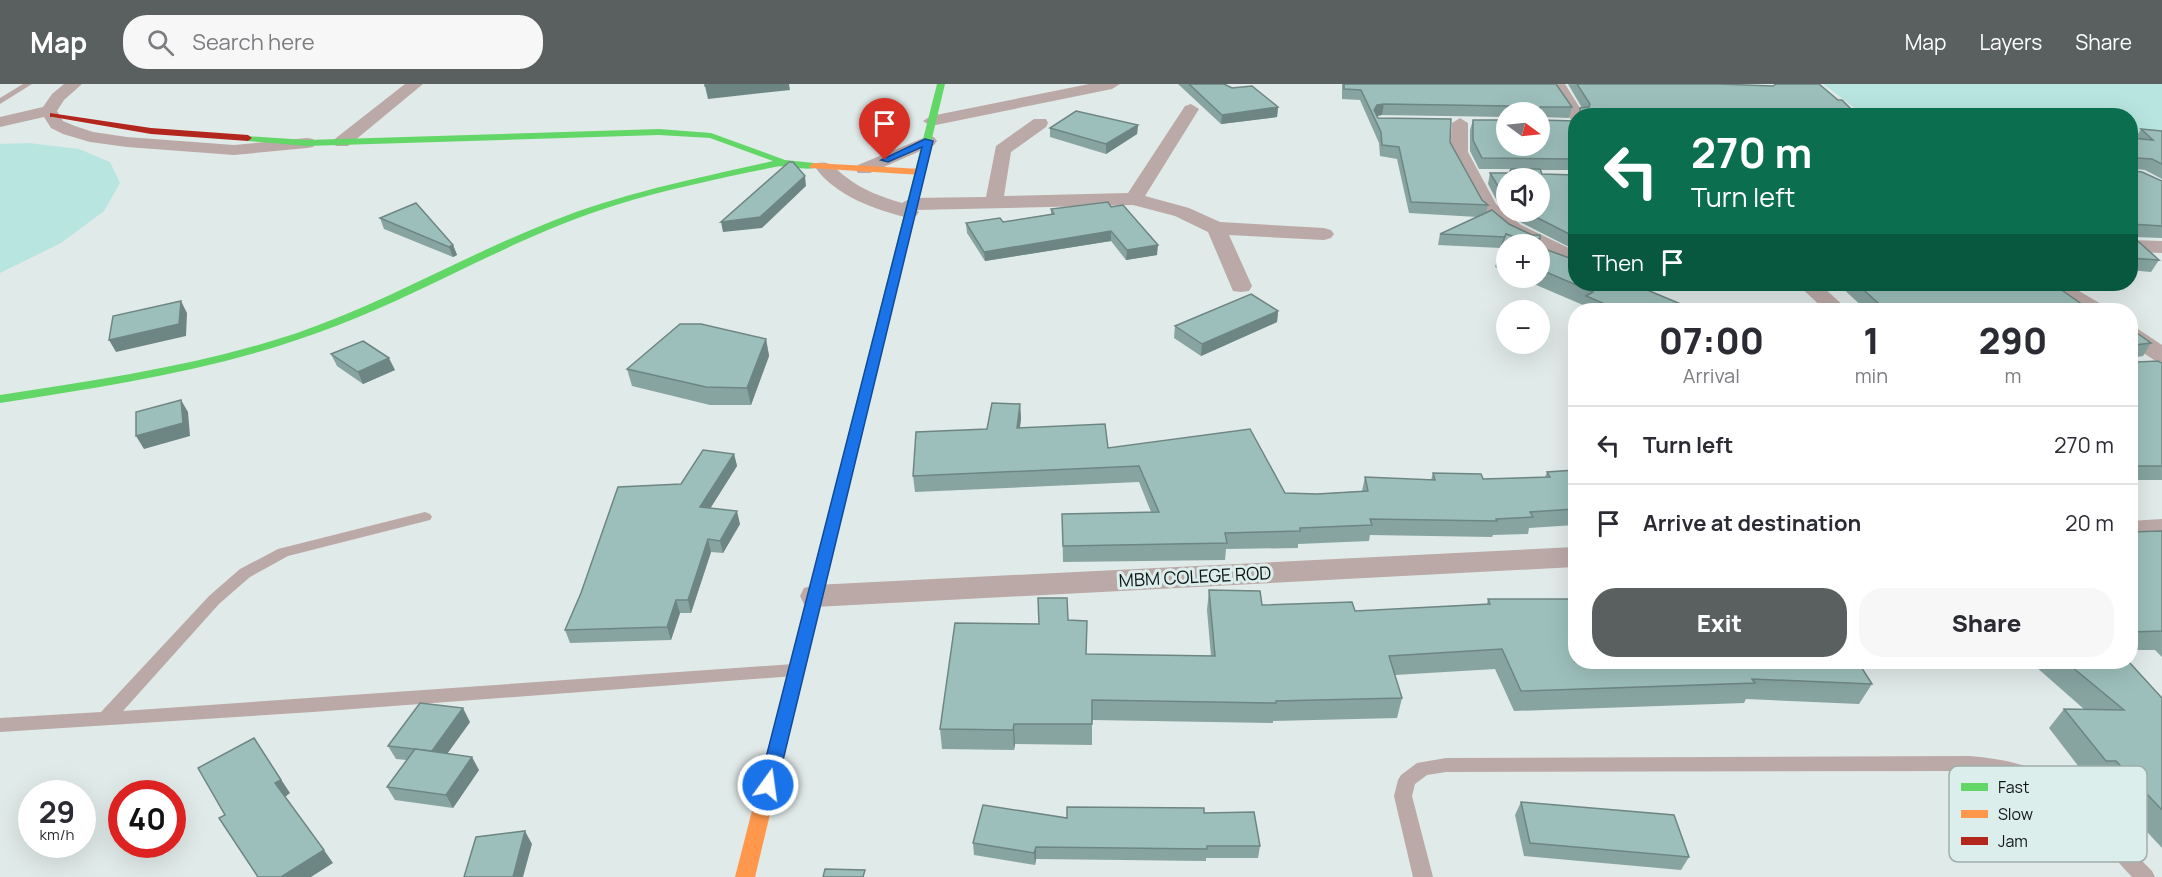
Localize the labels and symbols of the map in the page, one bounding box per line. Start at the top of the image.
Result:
pin [859,98,910,160]
north arrow [1496,102,1550,156]
street label: MBM COLEGE ROD [1118,560,1272,592]
position arrow [736,753,800,817]
legend [1949,766,2147,862]
text: Fast [1998,776,2029,798]
speed limit sign: 40 [108,780,186,858]
text: Slow [1998,803,2033,825]
text: Jam [1998,830,2028,852]

